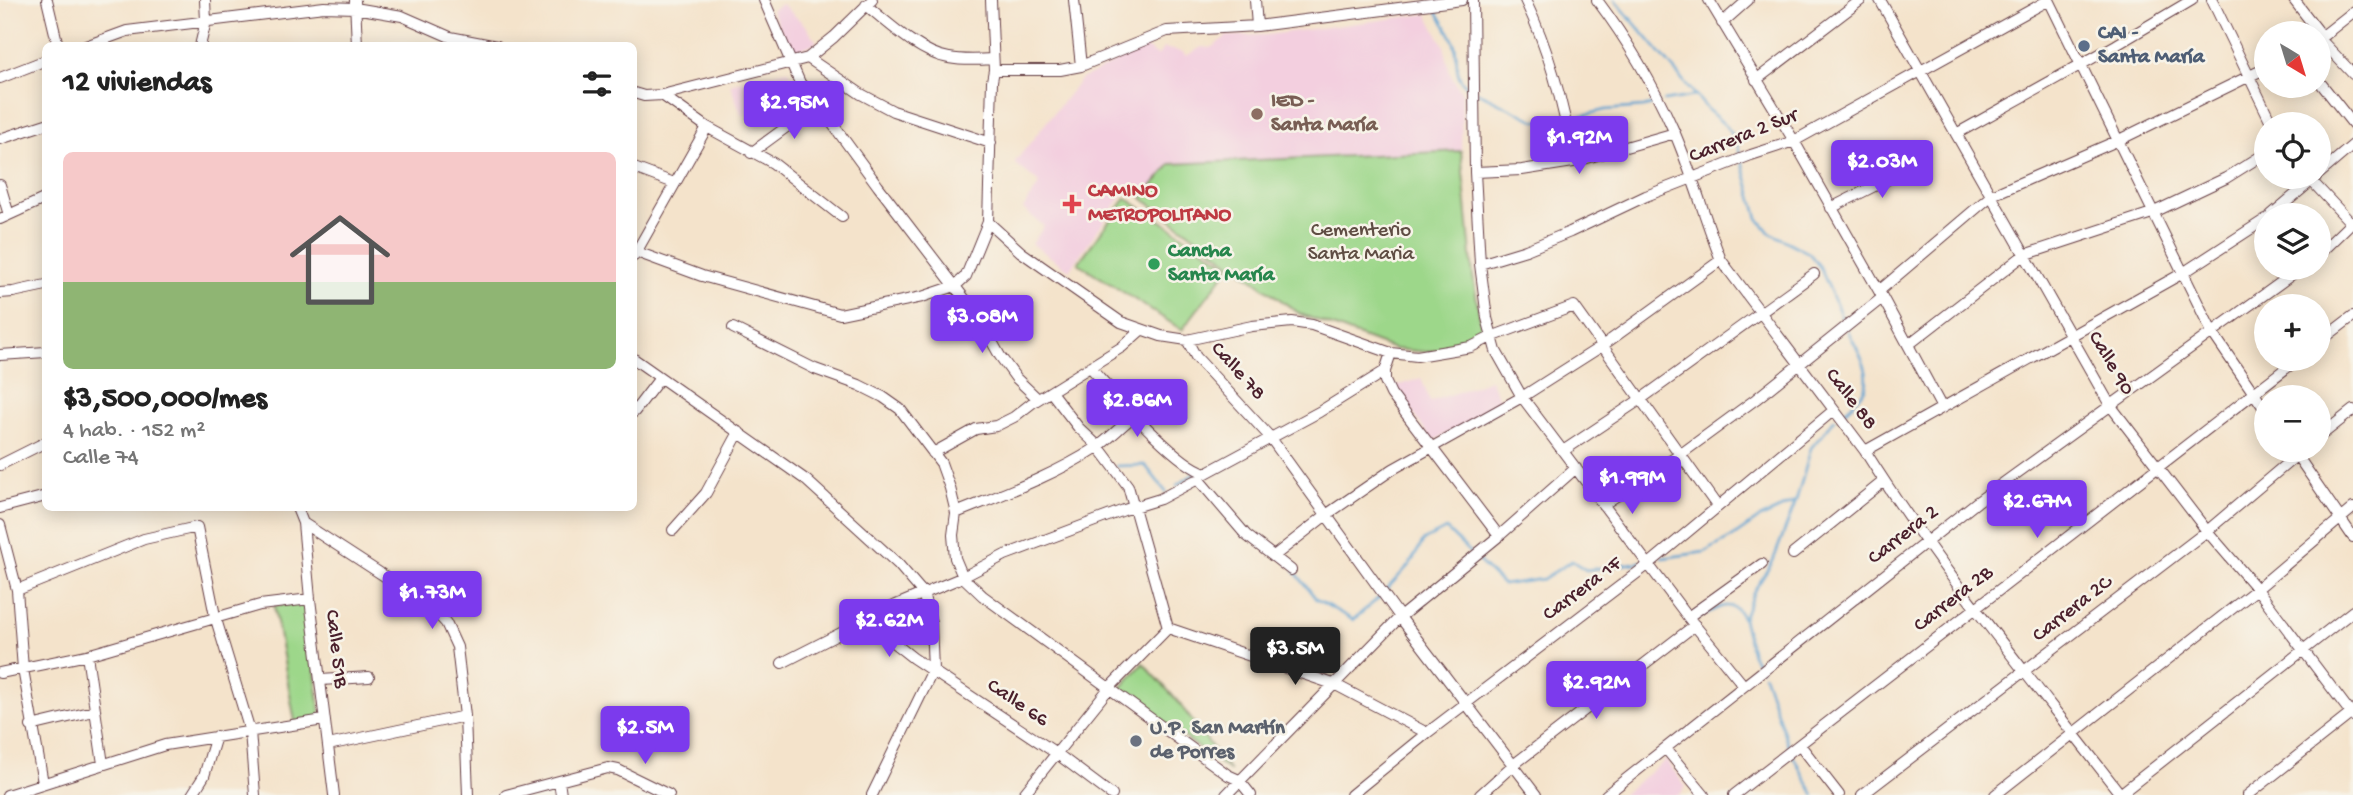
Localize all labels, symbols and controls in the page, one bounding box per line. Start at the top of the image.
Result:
north arrow [2254,21,2331,98]
map controls [2254,21,2331,462]
place label: CAI - Santa María [2097,22,2206,71]
marker: CAI - Santa María [2076,38,2092,54]
icon: filters [578,65,616,103]
text: 12 viviendas [63,67,211,102]
pin: $2.95M [737,82,851,141]
text: $2.95M [760,90,828,117]
place label: IED - Santa María [1271,90,1379,139]
street label: Carrera 2 Sur [1686,103,1803,170]
marker: IED - Santa María [1249,106,1265,122]
button: locate [2254,112,2331,189]
pin: $1.92M [1522,116,1636,176]
text: $1.92M [1546,125,1612,152]
pin: $2.03M [1825,140,1939,200]
text: $2.03M [1847,149,1917,176]
place label: CAMINO METROPOLITANO [1087,180,1232,229]
marker: CAMINO METROPOLITANO [1062,194,1082,214]
icon: home [277,197,403,323]
button: layers [2254,203,2331,280]
park label: Cementerio Santa Maria [1308,219,1416,268]
place label: Cancha Santa María [1167,240,1276,289]
marker: Cancha Santa María [1146,256,1162,272]
button: + [2254,294,2331,371]
pin: $3.08M [925,296,1039,355]
text: $3.08M [946,304,1018,331]
street label: Calle 90 [2081,327,2139,401]
street label: Calle 78 [1204,337,1270,407]
street label: Calle 88 [1819,364,1881,436]
pin: $2.86M [1080,380,1194,439]
text: $3,500,000/mes [63,383,267,418]
button: − [2254,385,2331,462]
text: $2.86M [1102,388,1172,415]
text: 4 hab. · 152 m² [63,418,205,445]
text: Calle 74 [63,445,139,472]
pin: $1.99M [1575,456,1689,516]
text: $1.99M [1599,465,1665,492]
pin: $2.67M [1980,480,2094,540]
text: $2.67M [2003,489,2071,516]
street label: Carrera 2 [1864,501,1944,571]
street label: Carrera 1F [1539,552,1628,628]
street label: Carrera 2B [1909,560,2000,639]
street label: Carrera 2C [2028,570,2119,649]
pin: $1.73M [375,572,489,631]
text: $1.73M [399,580,465,607]
pin: $2.62M [832,600,946,659]
text: $2.62M [855,608,923,635]
street label: Calle 51B [318,609,352,691]
pin: $3.5M [1246,628,1344,687]
text: $3.5M [1266,636,1324,663]
pin: $2.92M [1539,662,1653,721]
text: $2.92M [1562,670,1630,697]
street label: Calle 66 [981,674,1053,734]
pin: $2.5M [596,706,694,766]
text: $2.5M [617,715,673,742]
place label: U.P. San Martín de Porres [1150,717,1286,766]
marker: U.P. San Martín de Porres [1128,733,1144,749]

